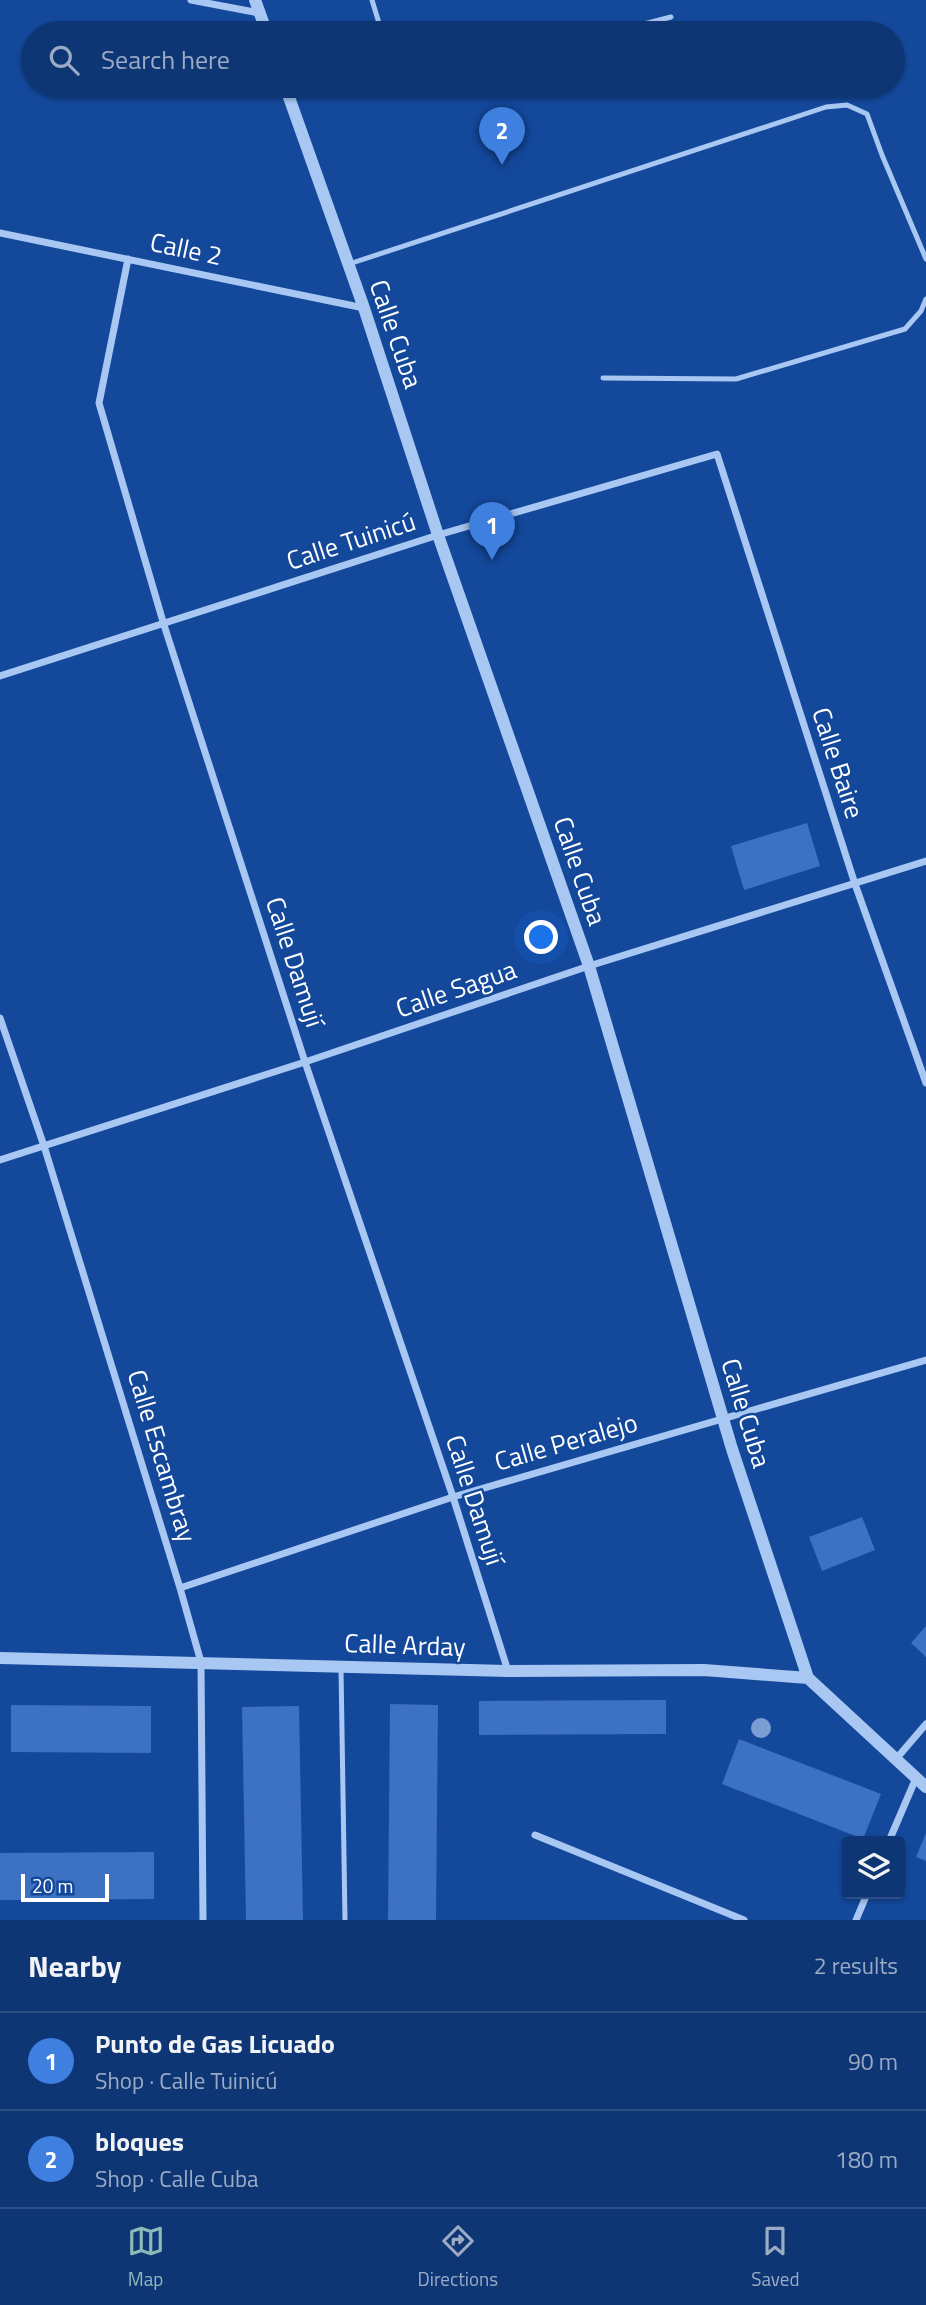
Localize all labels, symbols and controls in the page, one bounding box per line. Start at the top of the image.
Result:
search box [21,21,905,98]
text: Search here [101,40,230,79]
icon: search [45,41,83,79]
pin: 2 [479,107,525,165]
street label: Calle 2 [147,222,226,275]
street label: Calle Cuba [360,274,433,393]
street label: Calle Tuinicú [281,501,420,580]
pin: 1 [469,502,515,560]
street label: Calle Baire [802,702,875,823]
street label: Calle Cuba [544,811,617,930]
street label: Calle Damují [256,892,336,1034]
your location [524,920,558,954]
street label: Calle Sagua [390,950,521,1027]
street label: Calle Cuba [711,1353,782,1472]
street label: Calle Escambray [118,1365,207,1547]
street label: Calle Peralejo [490,1403,642,1481]
street label: Calle Damují [436,1430,516,1572]
street label: Calle Arday [344,1623,466,1666]
map controls [842,1836,905,1899]
button: layers [842,1836,905,1899]
scale bar [21,1871,108,1903]
text: 20 m [32,1871,73,1900]
text: Nearby [28,1943,121,1989]
text: 2 results [814,1948,898,1983]
text: Punto de Gas Licuado [95,2024,335,2063]
text: 1 [45,2044,57,2079]
text: 90 m [848,2044,898,2079]
text: Shop · Calle Tuinicú [95,2063,278,2098]
text: bloques [95,2122,184,2161]
text: 2 [45,2142,57,2177]
text: 180 m [835,2142,898,2177]
text: Shop · Calle Cuba [95,2161,259,2196]
tab: Map [127,2222,165,2293]
tab: Directions [418,2222,498,2293]
tab: Saved [751,2222,799,2293]

